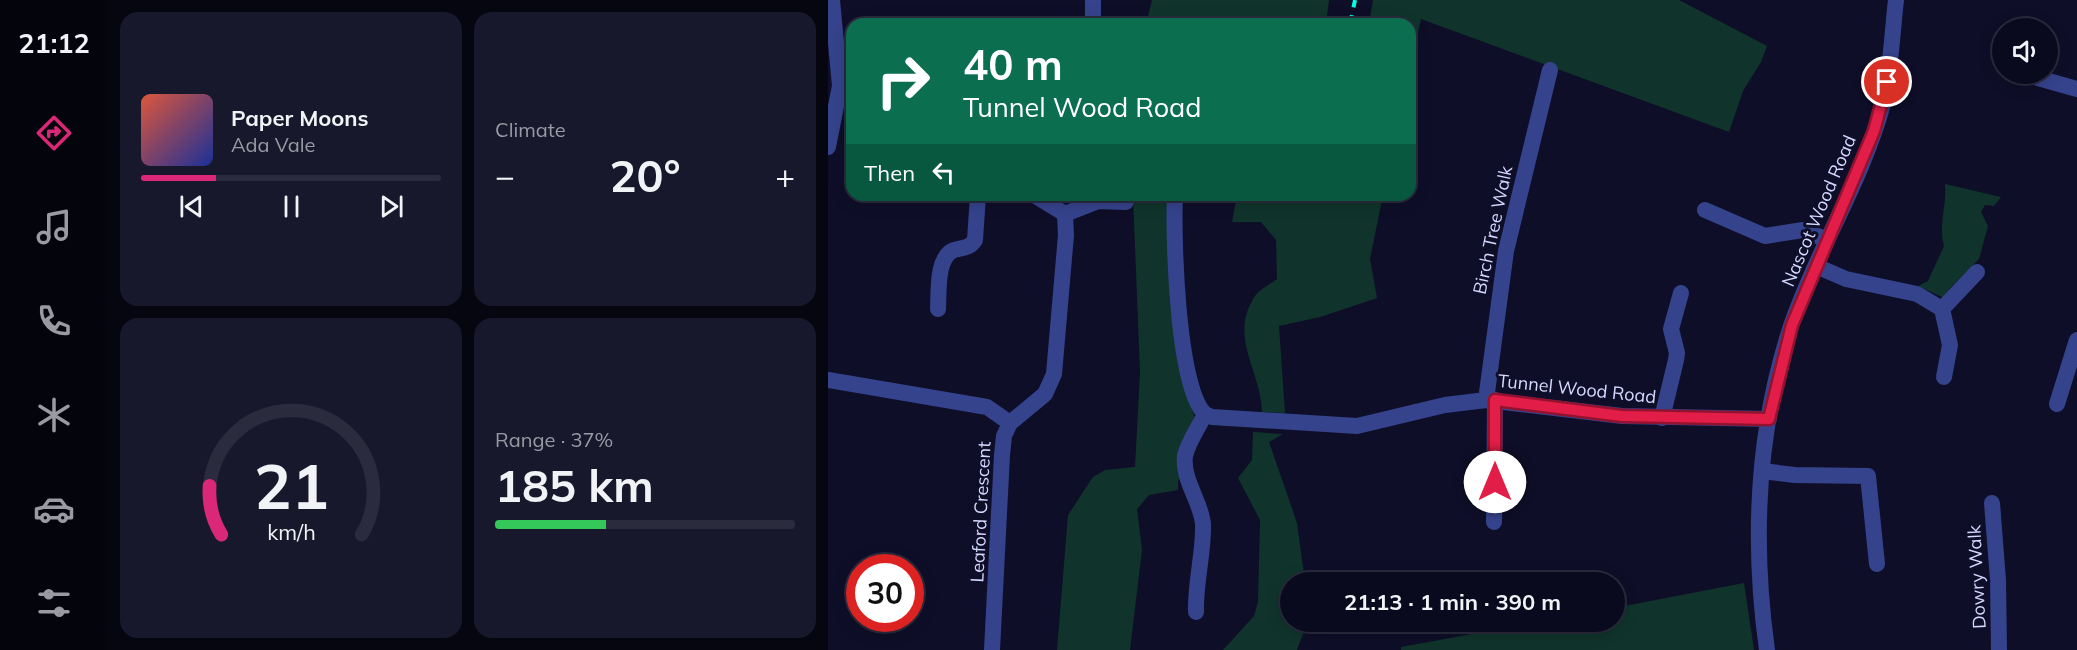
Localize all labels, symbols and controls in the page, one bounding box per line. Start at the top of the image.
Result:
map controls [1992,18,2058,84]
button: sound [1992,18,2058,84]
text: 21:12 [18,26,90,60]
text: 40 m [963,38,1063,91]
icon: right [864,42,942,120]
pin [1861,56,1912,107]
icon: arrive [1870,65,1903,98]
text: Tunnel Wood Road [963,90,1201,124]
text: Paper Moons [231,104,369,132]
icon: directions [33,112,75,154]
text: Climate [495,117,566,142]
text: Ada Vale [231,132,315,157]
street label: Nascot Wood Road [1776,132,1861,290]
text: 20° [609,147,681,203]
text: − [495,155,515,196]
text: + [775,155,795,196]
icon: left [927,156,960,189]
text: Then [864,159,915,187]
street label: Birch Tree Walk [1468,163,1517,296]
icon: previous [175,190,208,223]
icon: pause [275,190,308,223]
icon: next [375,190,408,223]
icon: music [33,206,75,248]
icon: phone [33,300,75,342]
street label: Tunnel Wood Road [1497,369,1657,408]
icon: climate [33,394,75,436]
text: Range · 37% [495,427,613,452]
street label: Leaford Crescent [965,441,996,583]
text: 21 [254,446,328,525]
position arrow [1463,450,1527,514]
text: 185 km [495,457,654,513]
icon: car [33,488,75,530]
text: km/h [267,518,315,545]
street label: Dowry Walk [1962,524,1991,630]
speed limit sign: 30 [846,554,924,632]
icon: filters [33,582,75,624]
text: 21:13 · 1 min · 390 m [1344,588,1561,616]

